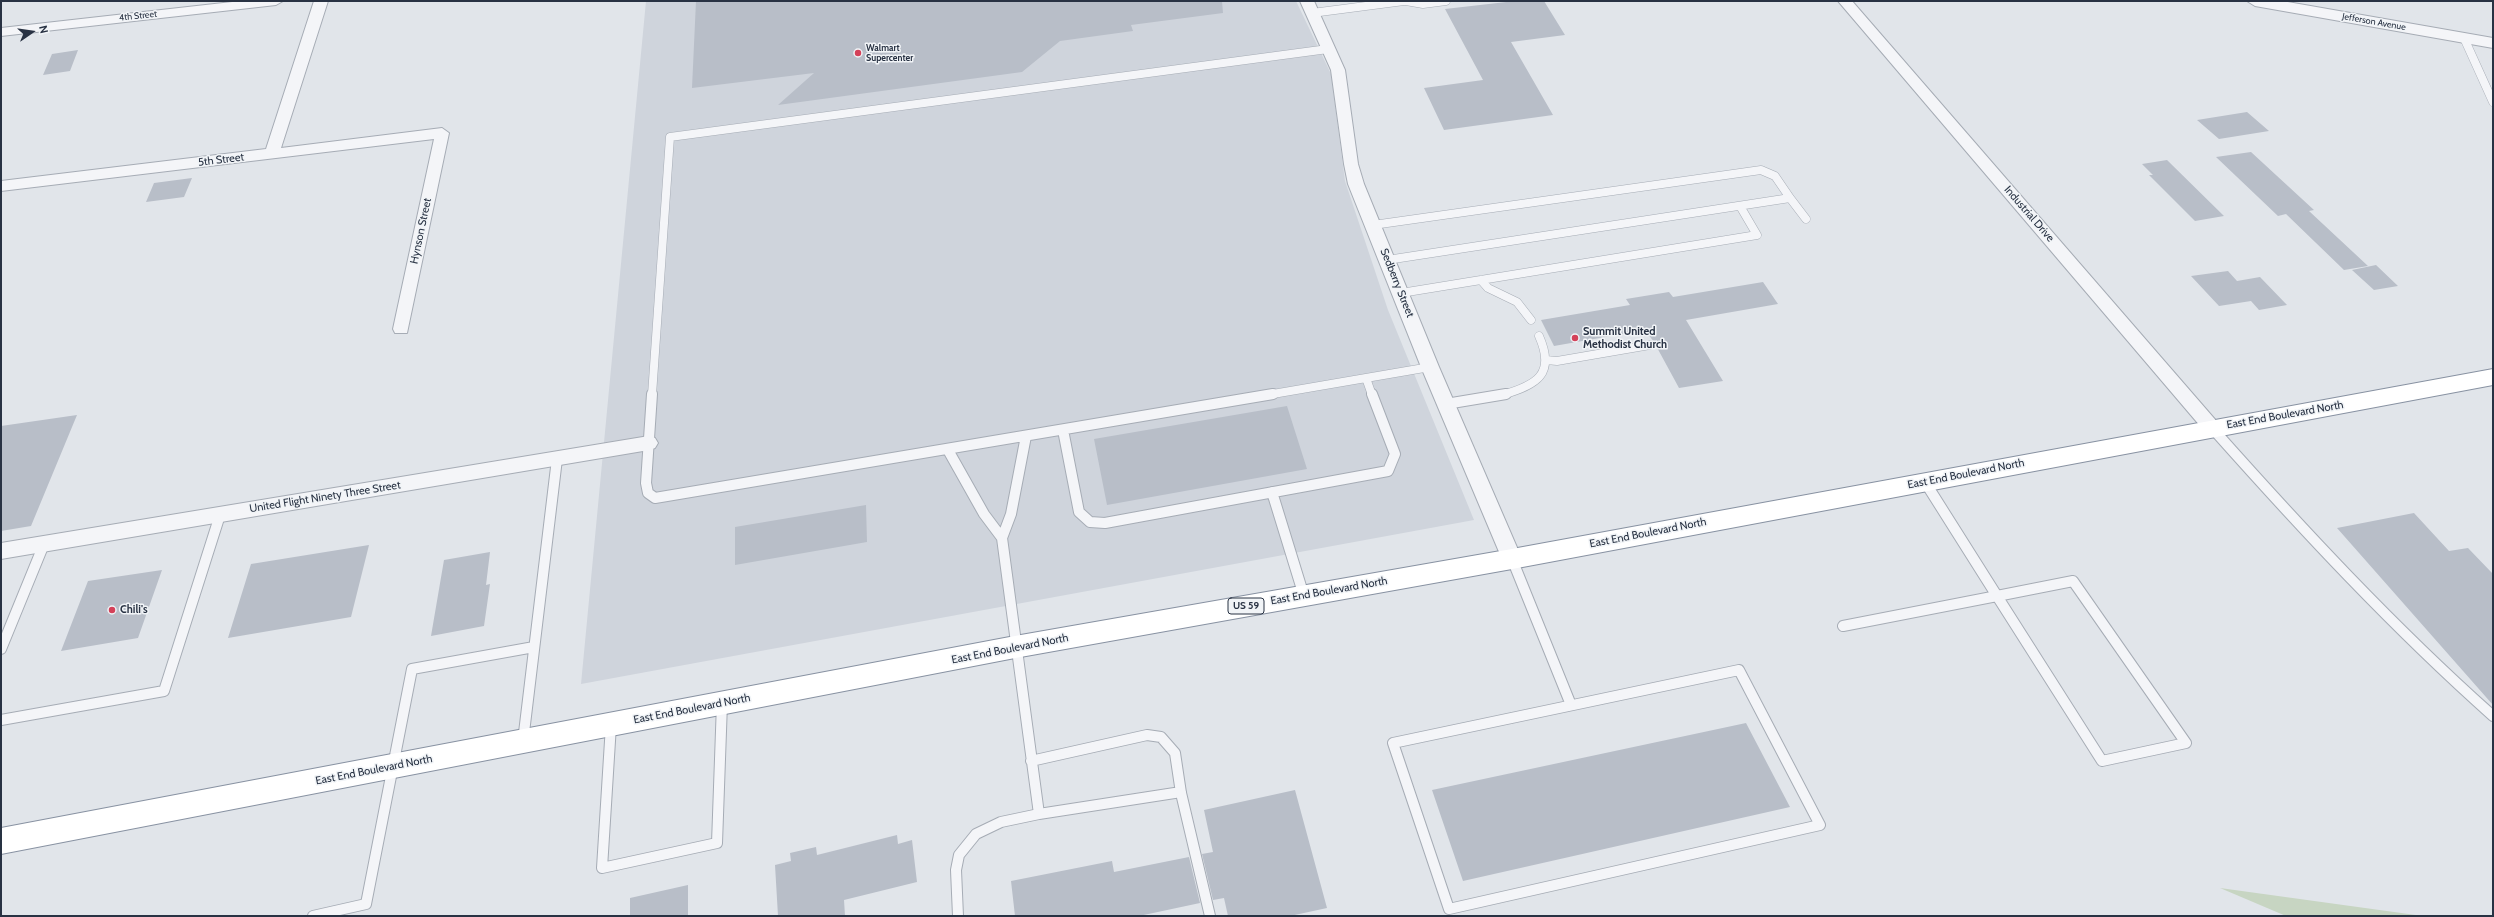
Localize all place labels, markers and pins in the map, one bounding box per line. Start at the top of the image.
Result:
place label: Walmart Supercenter [866,43,913,64]
marker: Walmart Supercenter [853,48,863,58]
place label: Summit United Methodist Church [1583,325,1667,351]
marker: Summit United Methodist Church [1570,333,1580,343]
place label: Chili's [120,603,148,617]
marker: Chili's [107,605,117,615]

